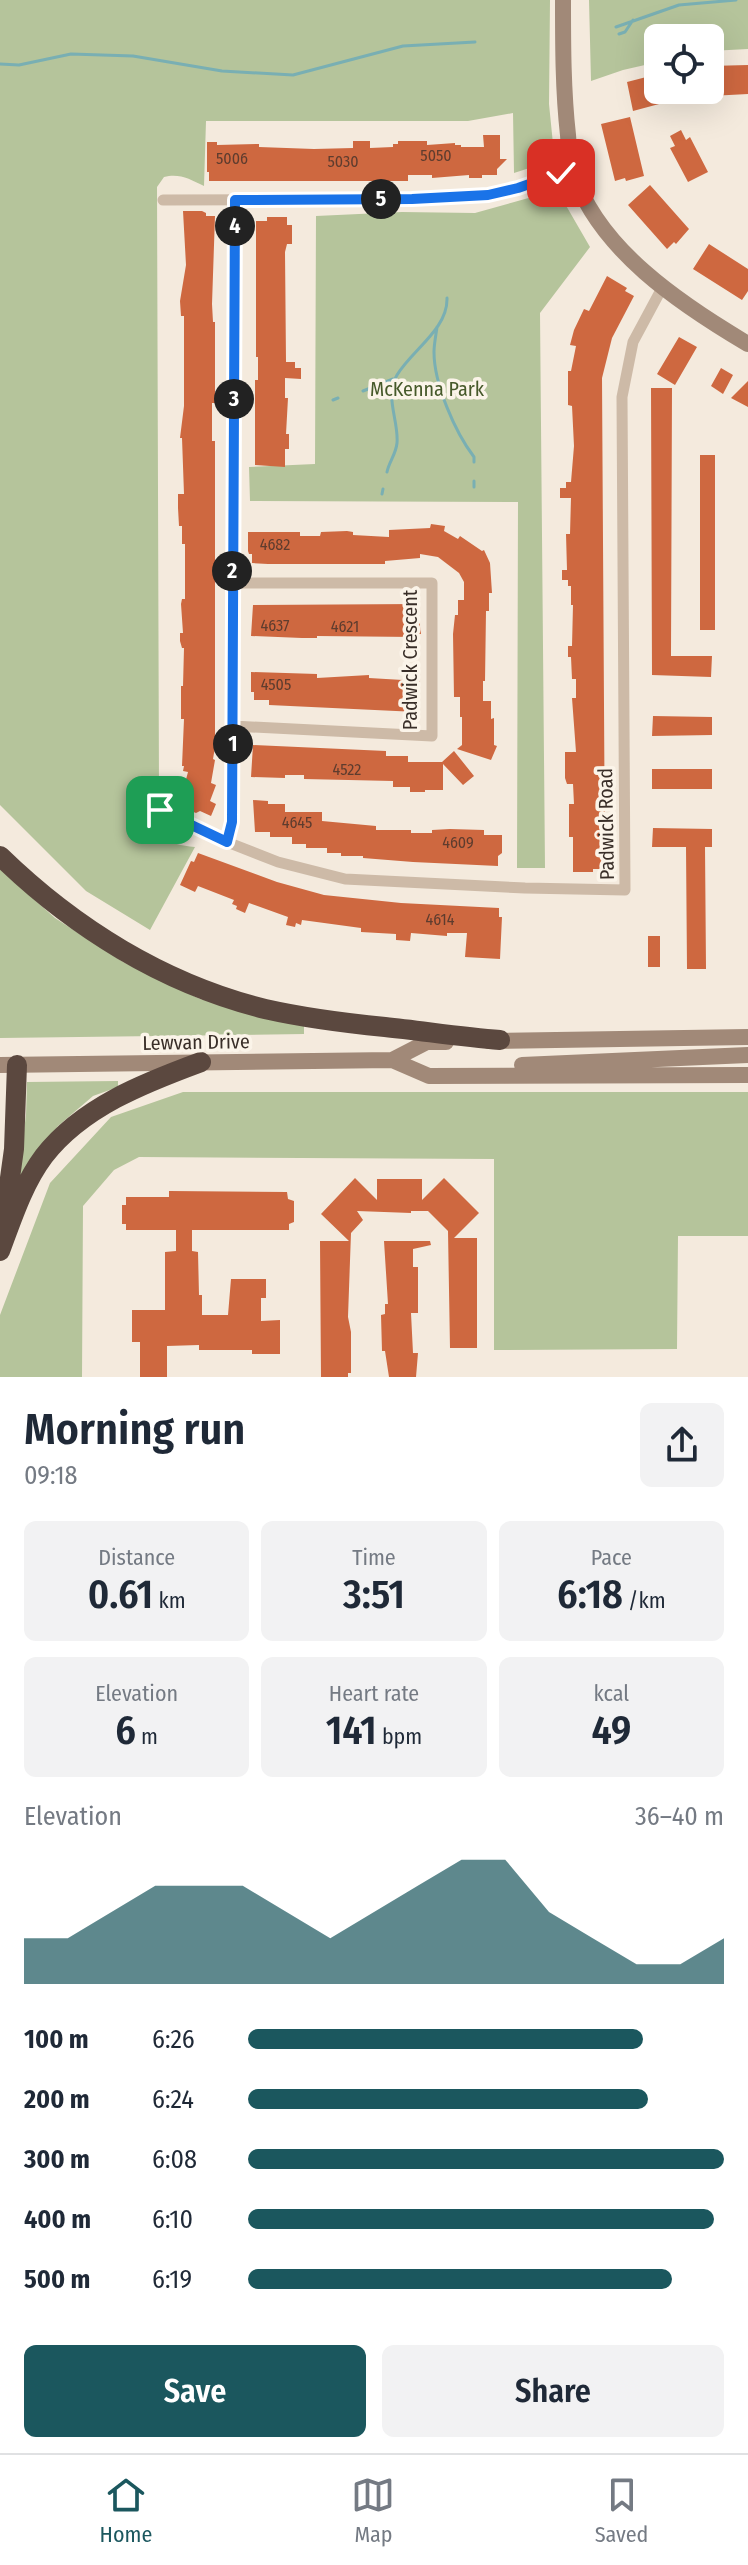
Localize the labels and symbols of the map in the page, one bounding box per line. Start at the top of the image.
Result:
pin [527,139,595,207]
house number: 5050 [420,146,452,165]
house number: 5006 [216,149,248,168]
house number: 5030 [327,152,359,171]
pin: 5 [361,179,401,219]
pin: 4 [215,206,255,246]
park label: McKenna Park [370,377,485,401]
pin: 3 [214,379,254,419]
house number: 4682 [260,535,290,554]
pin: 2 [212,551,252,591]
street label: Padwick Crescent [398,589,422,730]
house number: 4637 [260,616,290,635]
house number: 4621 [331,617,359,636]
house number: 4505 [261,675,291,694]
pin: 1 [213,724,253,764]
house number: 4522 [333,760,361,779]
street label: Padwick Road [593,768,619,880]
pin [126,776,194,844]
house number: 4645 [282,813,312,832]
house number: 4609 [442,833,474,852]
house number: 4614 [426,910,455,929]
street label: Lewvan Drive [142,1029,250,1055]

